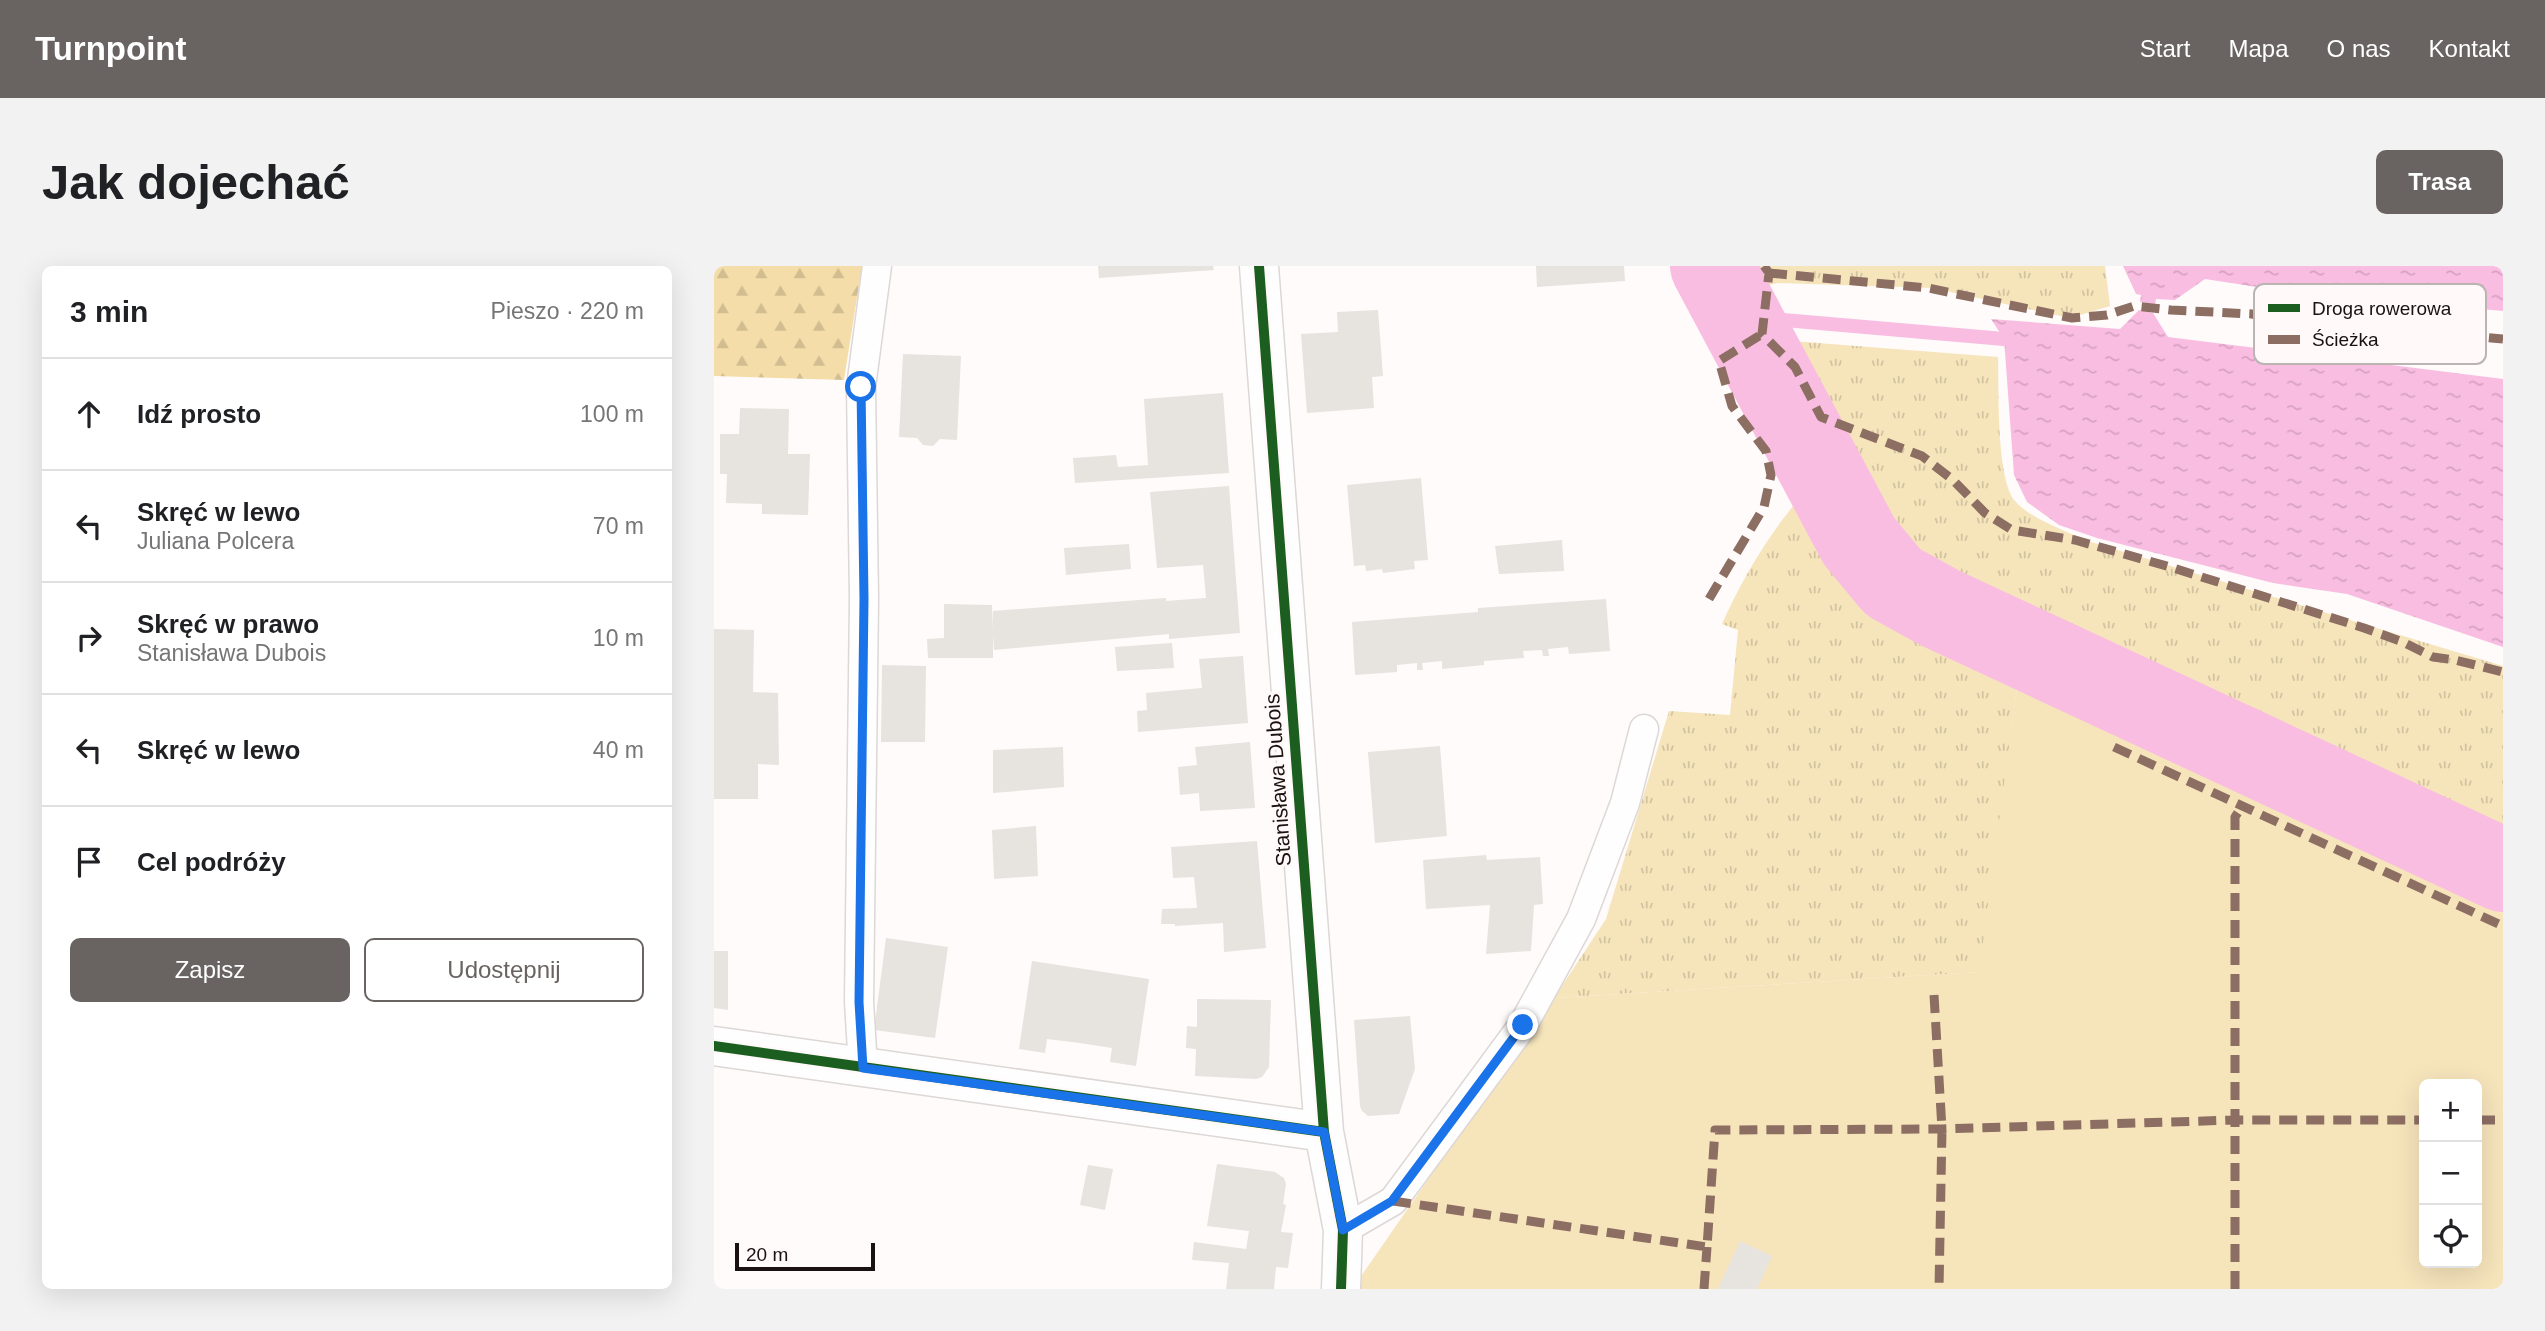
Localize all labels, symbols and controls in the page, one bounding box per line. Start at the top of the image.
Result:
text: Turnpoint [35,30,187,67]
text: Start [2140,35,2191,62]
text: Mapa [2229,35,2289,62]
text: O nas [2327,35,2391,62]
text: Kontakt [2429,35,2510,62]
button: Trasa [2376,150,2503,214]
text: Jak dojechać [42,155,350,209]
legend [2254,284,2486,364]
text: 3 min [70,295,148,328]
text: Pieszo · 220 m [491,298,644,324]
text: Droga rowerowa [2312,298,2452,319]
text: Ścieżka [2312,329,2379,350]
route start [845,371,876,402]
icon: ahead [70,395,108,433]
text: Idź prosto [137,399,261,429]
text: 100 m [580,401,644,427]
text: Skręć w lewo [137,497,300,527]
icon: left [70,507,108,545]
text: 70 m [593,513,644,539]
text: Juliana Polcera [137,528,294,554]
text: Skręć w prawo [137,609,319,639]
icon: right [70,619,108,657]
text: 10 m [593,625,644,651]
text: Stanisława Dubois [137,640,326,666]
street label: Stanisława Dubois [1260,693,1295,867]
icon: left [70,731,108,769]
text: Skręć w lewo [137,735,300,765]
text: 40 m [593,737,644,763]
icon: arrive [70,843,108,881]
text: Cel podróży [137,847,286,877]
button: Zapisz [70,938,350,1002]
button: Udostępnij [364,938,644,1002]
route end [1507,1009,1538,1040]
map controls [2419,1079,2482,1268]
button: + [2419,1079,2482,1142]
button: − [2419,1142,2482,1205]
button: locate [2419,1205,2482,1268]
scale bar [735,1240,875,1272]
text: 20 m [746,1244,788,1265]

